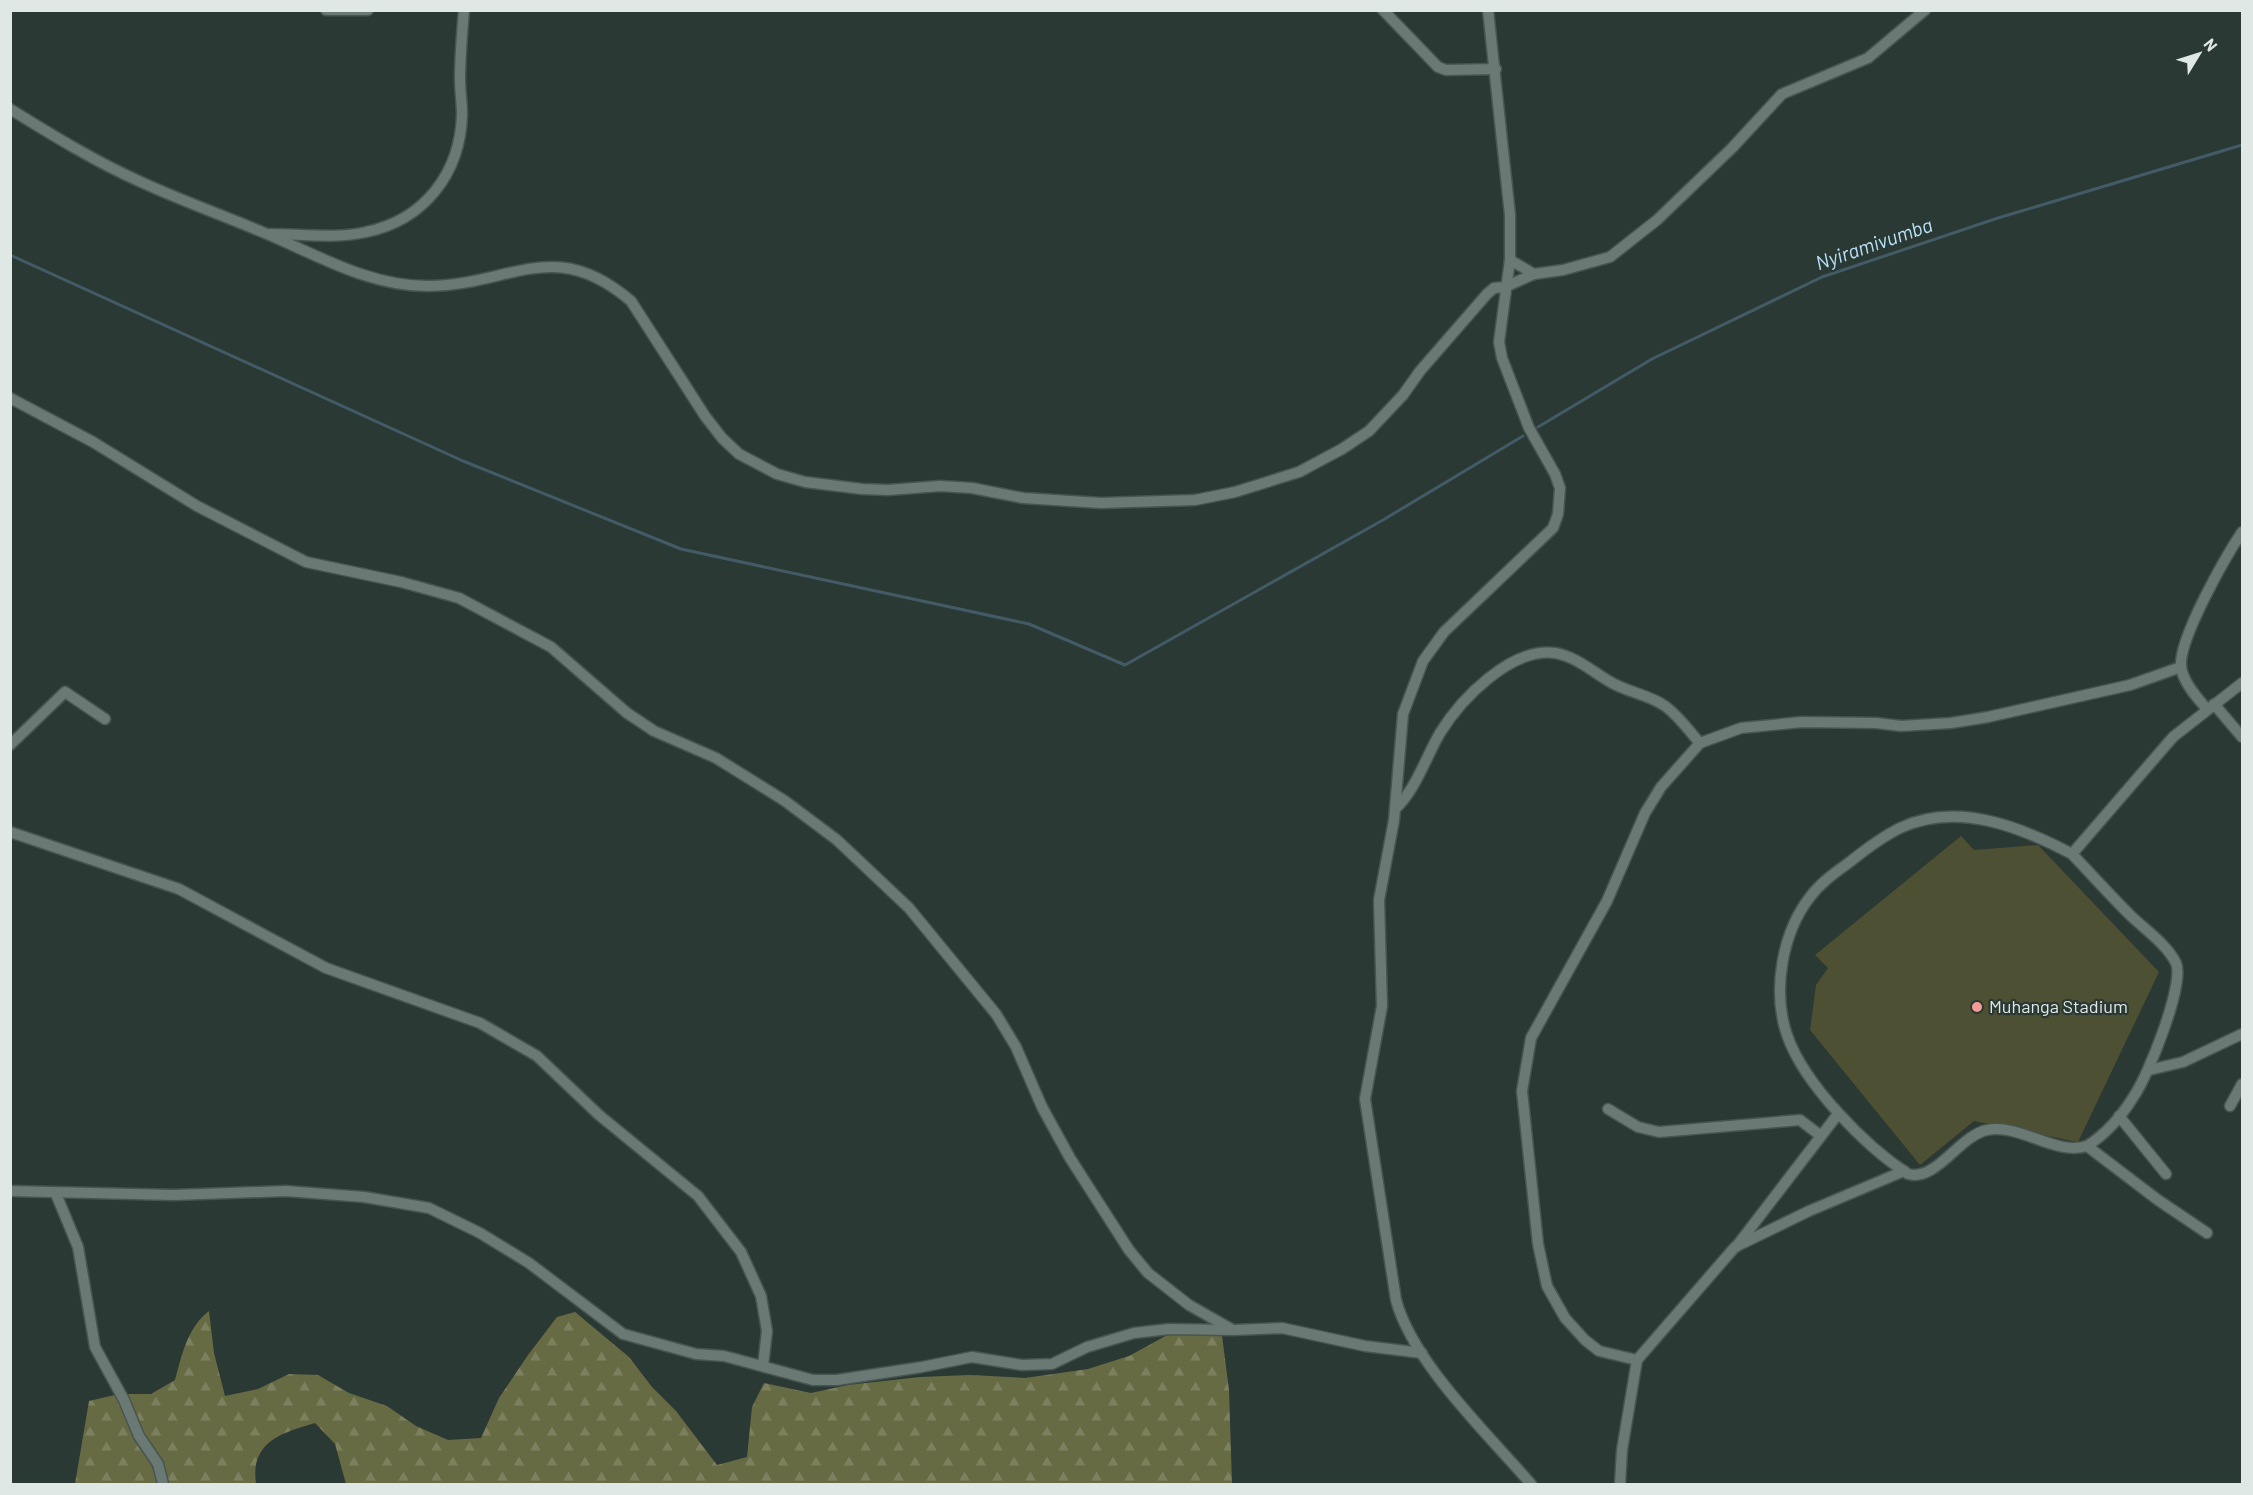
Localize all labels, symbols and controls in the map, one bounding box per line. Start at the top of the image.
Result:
north arrow [2169,24,2229,84]
text: N [2200,34,2222,54]
water label: Nyiramivumba [1812,212,1935,274]
place label: Muhanga Stadium [1989,995,2128,1017]
marker: Muhanga Stadium [1970,1000,1984,1014]

